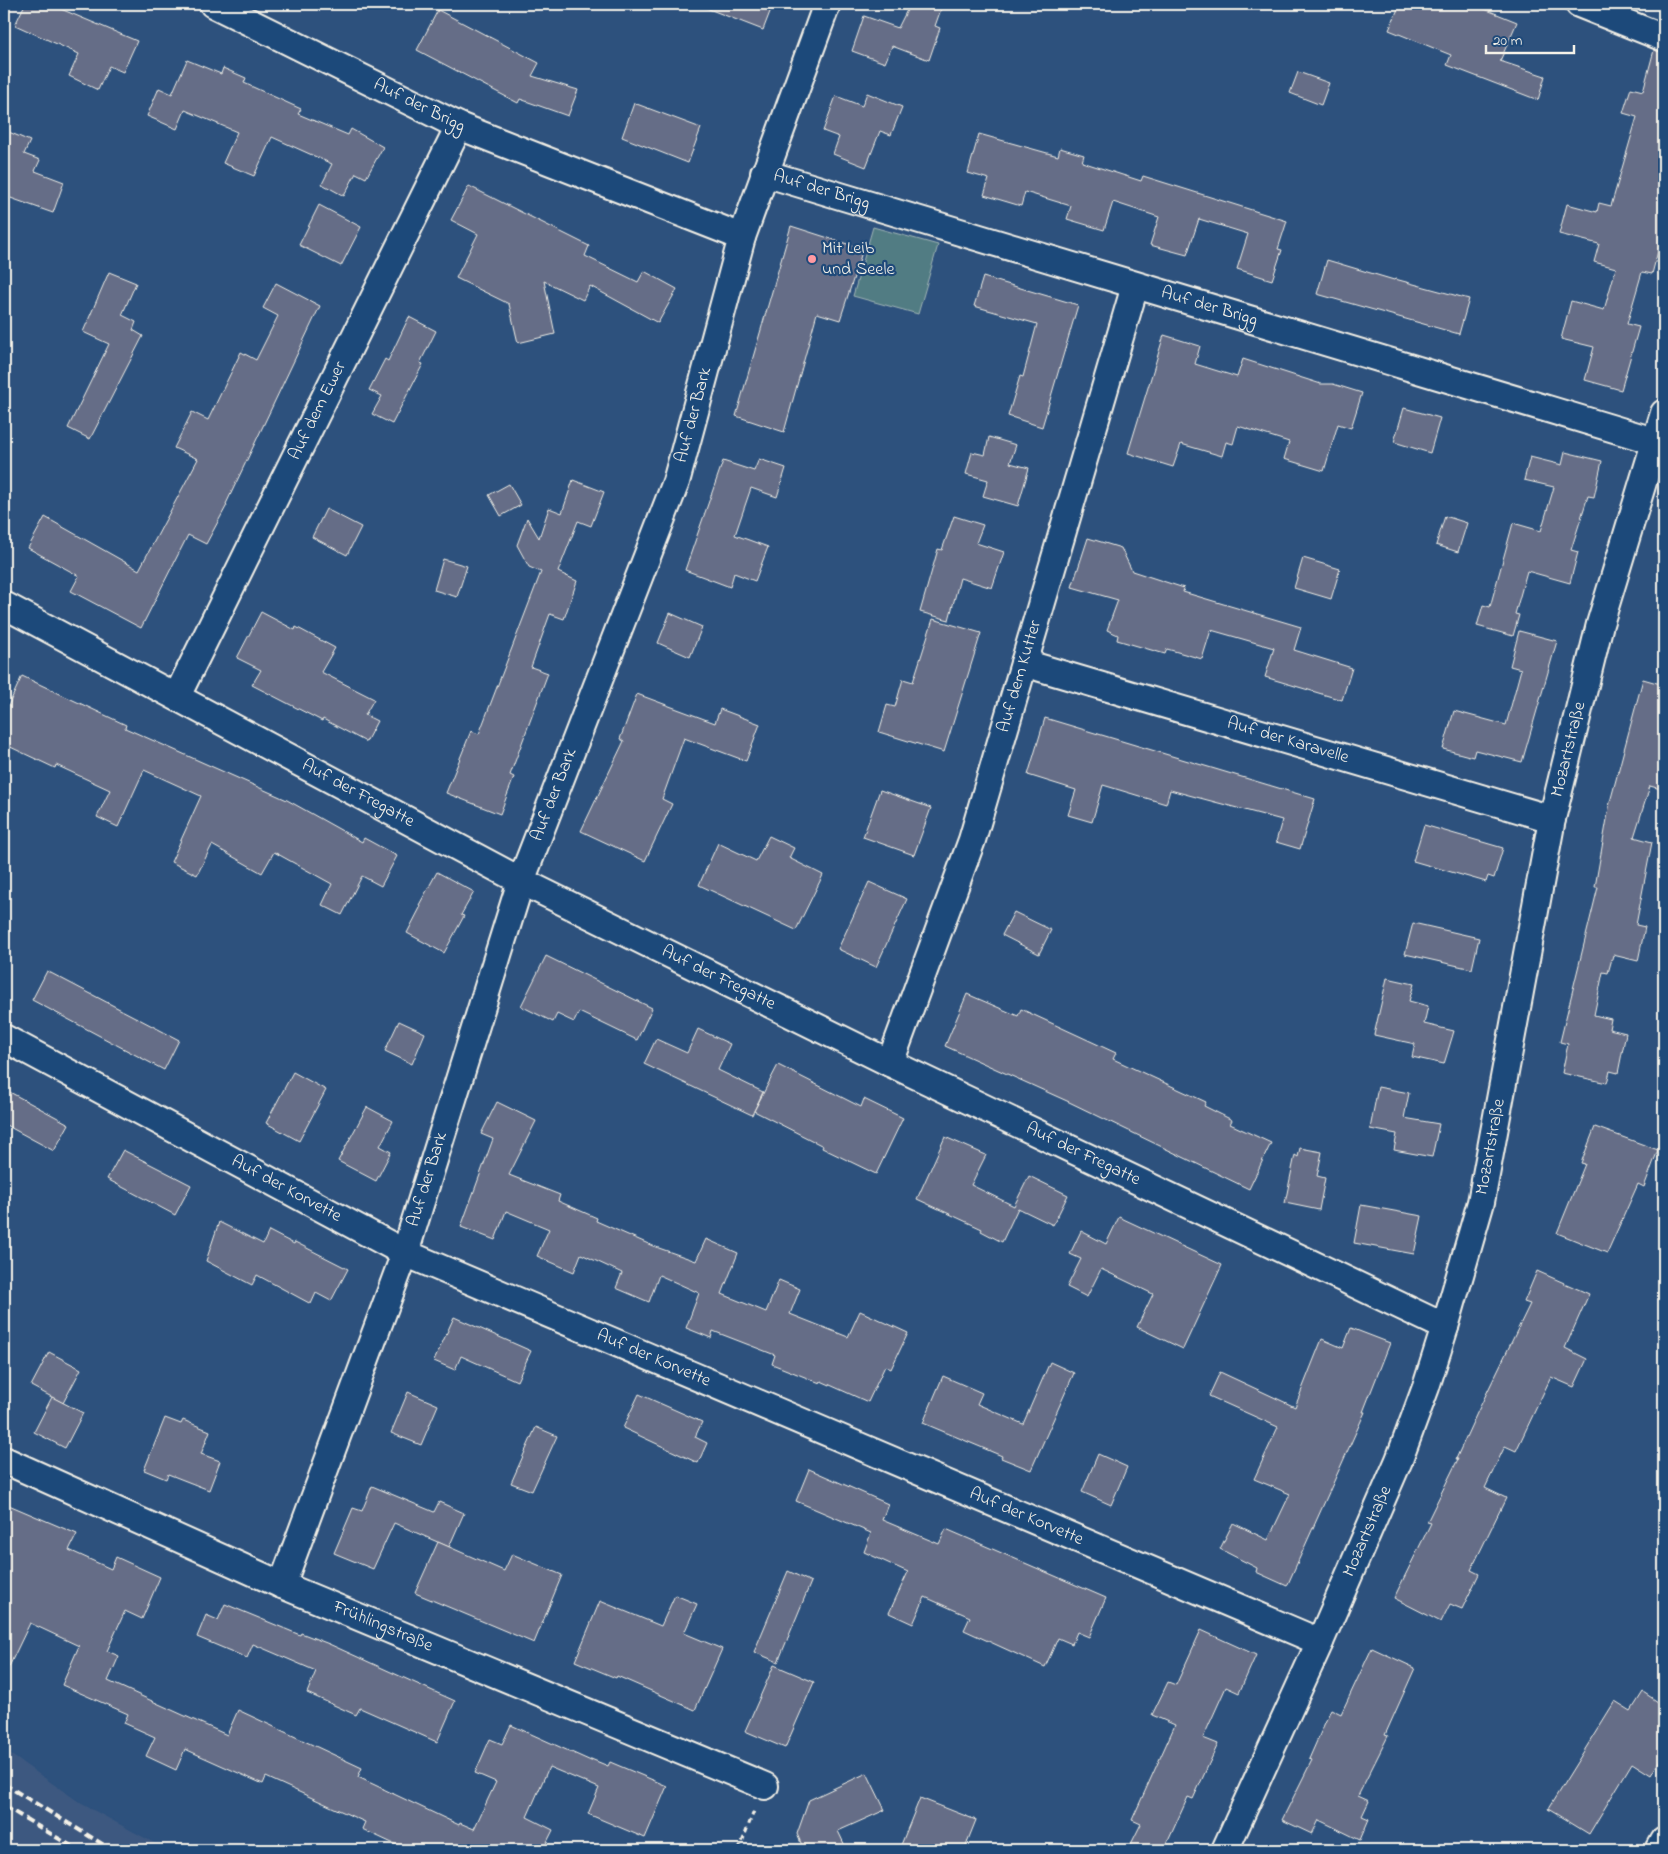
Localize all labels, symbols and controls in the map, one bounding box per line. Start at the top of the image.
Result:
scale bar [1486,22,1573,54]
text: 20 m [1493,30,1523,52]
street label: Auf der Brigg [369,72,469,141]
street label: Auf der Brigg [770,163,873,218]
place label: Mit Leib und Seele [822,236,895,283]
marker: Mit Leib und Seele [806,253,818,265]
street label: Auf der Brigg [1158,280,1261,335]
street label: Auf dem Ewer [283,357,354,465]
street label: Auf der Bark [669,364,719,466]
street label: Auf dem Kutter [991,617,1049,736]
street label: Mozartstraße [1545,698,1594,800]
street label: Auf der Karavelle [1224,711,1353,772]
street label: Auf der Bark [525,745,584,845]
street label: Auf der Fregatte [297,753,420,835]
street label: Auf der Fregatte [657,939,781,1018]
street label: Mozartstraße [1470,1096,1513,1197]
street label: Auf der Fregatte [1021,1116,1145,1194]
street label: Auf der Bark [401,1129,455,1230]
street label: Auf der Korvette [226,1149,347,1230]
street label: Auf der Korvette [592,1323,716,1395]
street label: Auf der Korvette [965,1481,1088,1553]
street label: Mozartstraße [1337,1481,1400,1581]
street label: Frühlingstraße [328,1594,438,1660]

